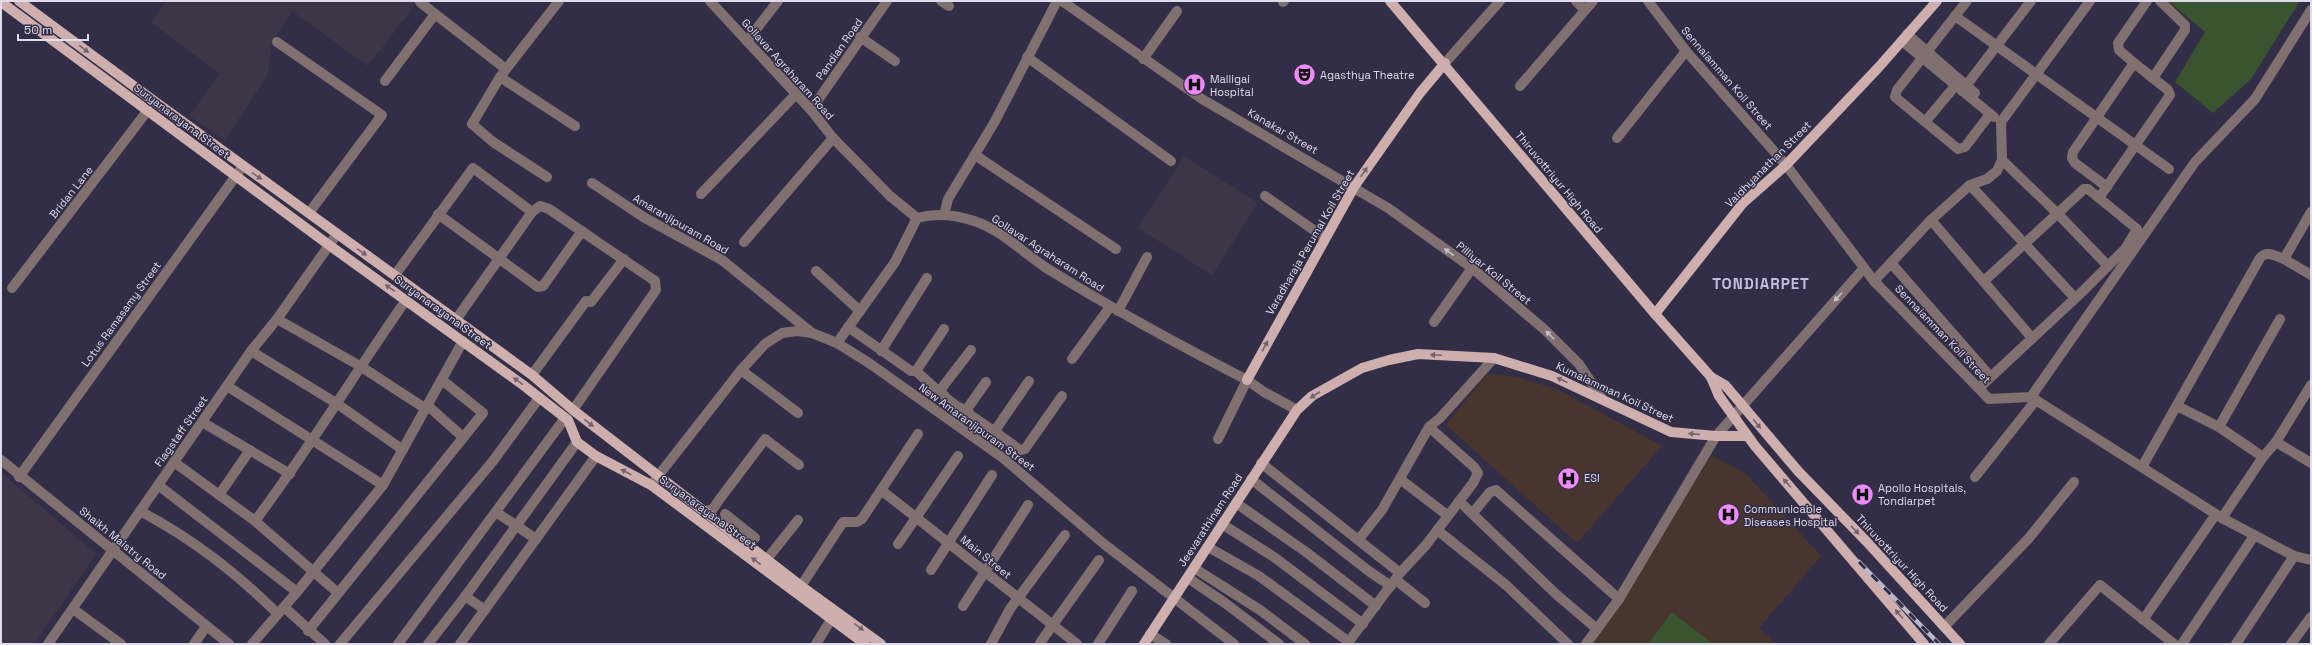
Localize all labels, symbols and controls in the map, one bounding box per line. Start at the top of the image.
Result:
street label: Pandian Road [813,15,865,83]
scale bar [18,16,88,42]
street label: Gollavar Agraharam Road [739,16,837,122]
text: 50 m [24,22,52,38]
street label: Sennaiamman Koil Street [1678,24,1776,132]
one-way arrow [79,45,90,54]
theatre icon: Agasthya Theatre [1292,62,1318,88]
place label: Agasthya Theatre [1320,68,1414,82]
hospital icon: Malligai Hospital [1181,72,1207,98]
place label: Malligai Hospital [1210,72,1254,99]
street label: Suryanarayana Street [131,80,233,162]
street label: Kanakar Street [1245,105,1321,157]
street label: Vaidhyanathan Street [1722,118,1814,210]
street label: Thiruvottriyur High Road [1512,128,1606,236]
street label: Bridan Lane [46,163,96,221]
street label: Varadharaja Perumal Koil Street [1263,167,1357,317]
one-way arrow [1360,167,1368,177]
one-way arrow [252,172,262,180]
street label: Amaranjipuram Road [630,191,732,257]
street label: Gollavar Agraharam Road [989,211,1107,295]
street label: Pilliyar Koil Street [1454,238,1534,308]
one-way arrow [357,248,368,256]
one-way arrow [1444,248,1455,256]
street label: Lotus Ramasamy Street [78,259,164,369]
street label: Suryanarayana Street [392,272,494,352]
district label: TONDIARPET [1712,274,1810,293]
street label: Sennaiamman Koil Street [1892,282,1994,386]
one-way arrow [385,284,396,293]
one-way arrow [1833,292,1842,302]
one-way arrow [1545,330,1555,340]
one-way arrow [1262,340,1268,351]
one-way arrow [1430,351,1442,358]
street label: Kumalamman Koil Street [1554,359,1676,425]
one-way arrow [513,377,524,386]
one-way arrow [1556,377,1568,383]
street label: New Amaranjipuram Street [916,380,1038,474]
one-way arrow [1310,391,1320,399]
street label: Flagstaff Street [151,393,211,469]
one-way arrow [584,418,595,427]
one-way arrow [1753,419,1762,430]
one-way arrow [1688,431,1700,438]
hospital icon: ESI [1556,465,1582,491]
one-way arrow [620,468,632,475]
street label: Jeevarathinam Road [1175,471,1245,569]
place label: ESI [1584,471,1600,485]
street label: Suryanarayana Street [657,472,759,552]
one-way arrow [1782,478,1791,489]
hospital icon: Apollo Hospitals, Tondiarpet [1849,481,1875,507]
place label: Apollo Hospitals, Tondiarpet [1878,481,1966,508]
hospital icon: Communicable Diseases Hospital [1715,502,1741,528]
place label: Communicable Diseases Hospital [1744,502,1837,529]
street label: Shaikh Maistry Road [77,504,169,582]
street label: Thiruvottriyur High Road [1853,511,1951,615]
one-way arrow [1850,525,1860,535]
street label: Main Street [958,532,1014,582]
one-way arrow [750,557,761,566]
one-way arrow [1894,609,1903,620]
one-way arrow [853,623,864,631]

